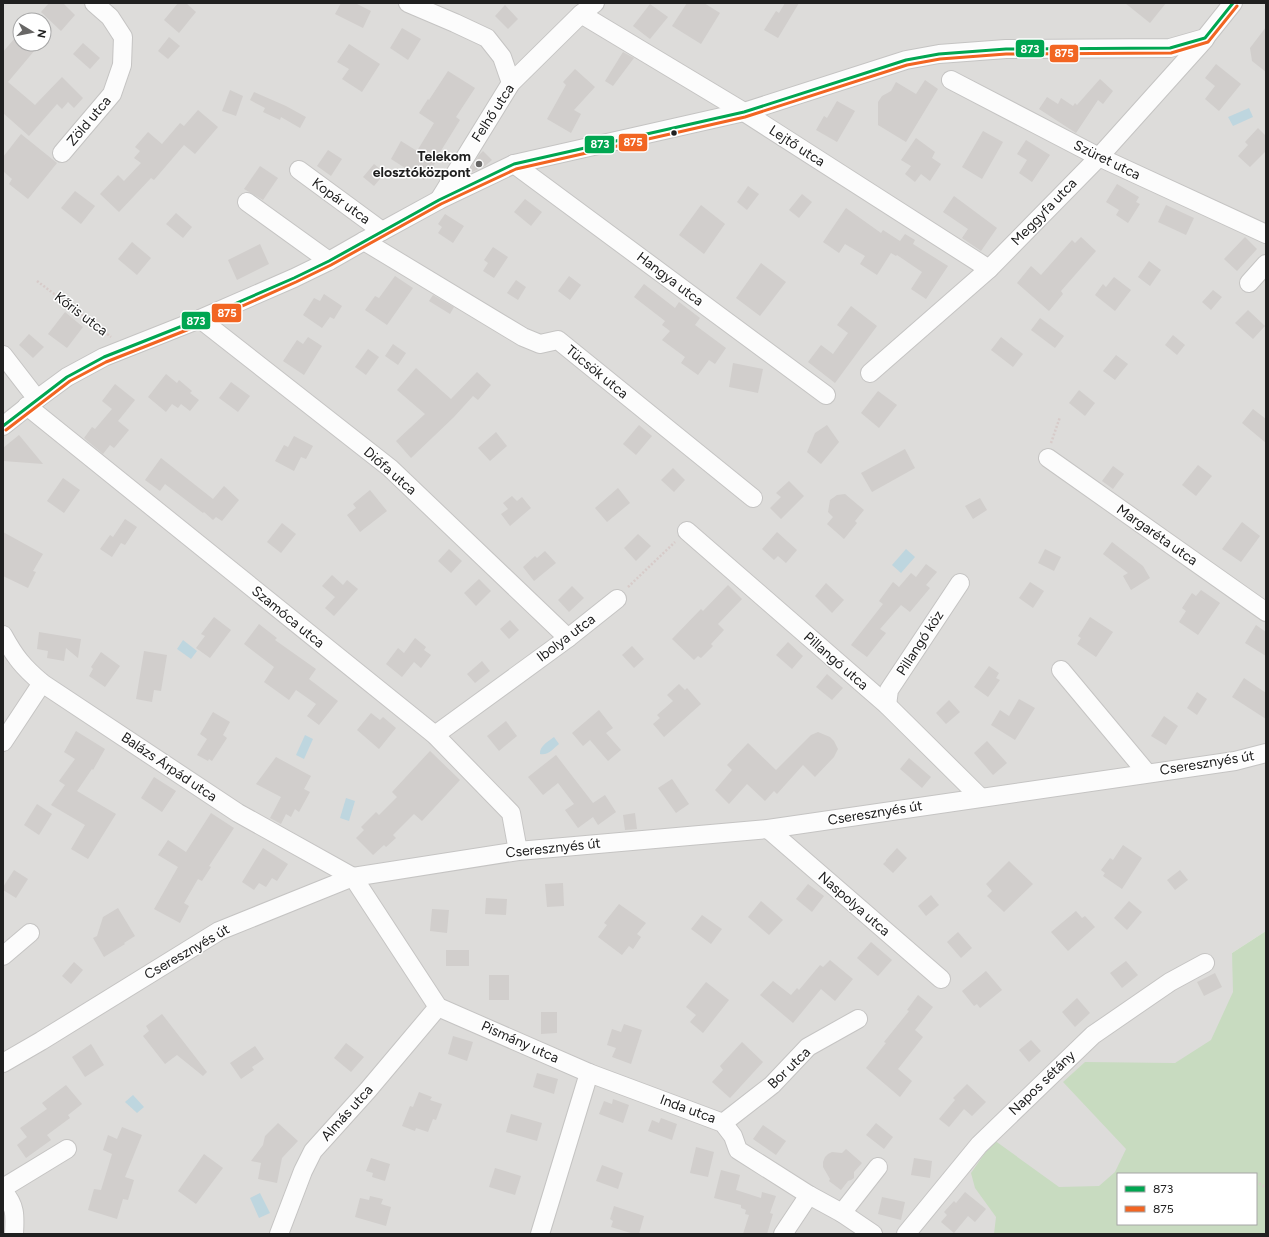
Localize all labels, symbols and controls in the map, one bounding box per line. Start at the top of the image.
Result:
north arrow [12,12,52,52]
text: N [34,28,48,39]
line badge: 873 [1015,39,1045,58]
text: 873 [1021,43,1039,56]
line badge: 875 [1049,44,1079,63]
text: 875 [1054,47,1074,60]
street label: Felhő utca [468,81,518,145]
street label: Zöld utca [63,93,115,149]
street label: Lejtő utca [766,122,828,170]
unlabelled marker [669,128,679,138]
line badge: 875 [618,133,648,152]
line badge: 873 [584,135,615,154]
text: 875 [623,136,643,149]
street label: Szüret utca [1071,137,1143,183]
text: 873 [591,138,609,151]
place label: Telekom elosztóközpont [373,148,471,181]
marker: Telekom elosztóközpont [474,159,484,169]
street label: Kopár utca [309,174,373,228]
street label: Meggyfa utca [1008,175,1080,249]
street label: Hangya utca [633,248,707,310]
street label: Kőris utca [51,288,111,340]
line badge: 875 [211,303,242,323]
text: 875 [217,307,237,320]
line badge: 873 [181,311,211,330]
text: 873 [187,315,205,328]
street label: Tücsök utca [562,342,632,402]
street label: Diófa utca [360,443,420,499]
street label: Margaréta utca [1113,501,1201,569]
street label: Szamóca utca [248,583,328,651]
street label: Pillangó köz [893,607,947,679]
street label: Ibolya utca [533,611,599,665]
street label: Pillangó utca [800,628,872,694]
street label: Balázs Árpád utca [118,729,220,805]
street label: Cseresznyés út [1158,747,1256,779]
street label: Cseresznyés út [826,797,924,829]
street label: Cseresznyés út [505,835,601,861]
street label: Naspolya utca [815,868,893,940]
street label: Cseresznyés út [141,921,233,983]
street label: Pismány utca [479,1017,561,1067]
street label: Bor utca [764,1044,814,1092]
street label: Napos sétány [1005,1047,1079,1119]
street label: Almás utca [317,1082,377,1144]
street label: Inda utca [658,1091,718,1127]
legend [1117,1173,1257,1225]
text: 873 [1153,1182,1173,1196]
text: 875 [1153,1202,1174,1216]

